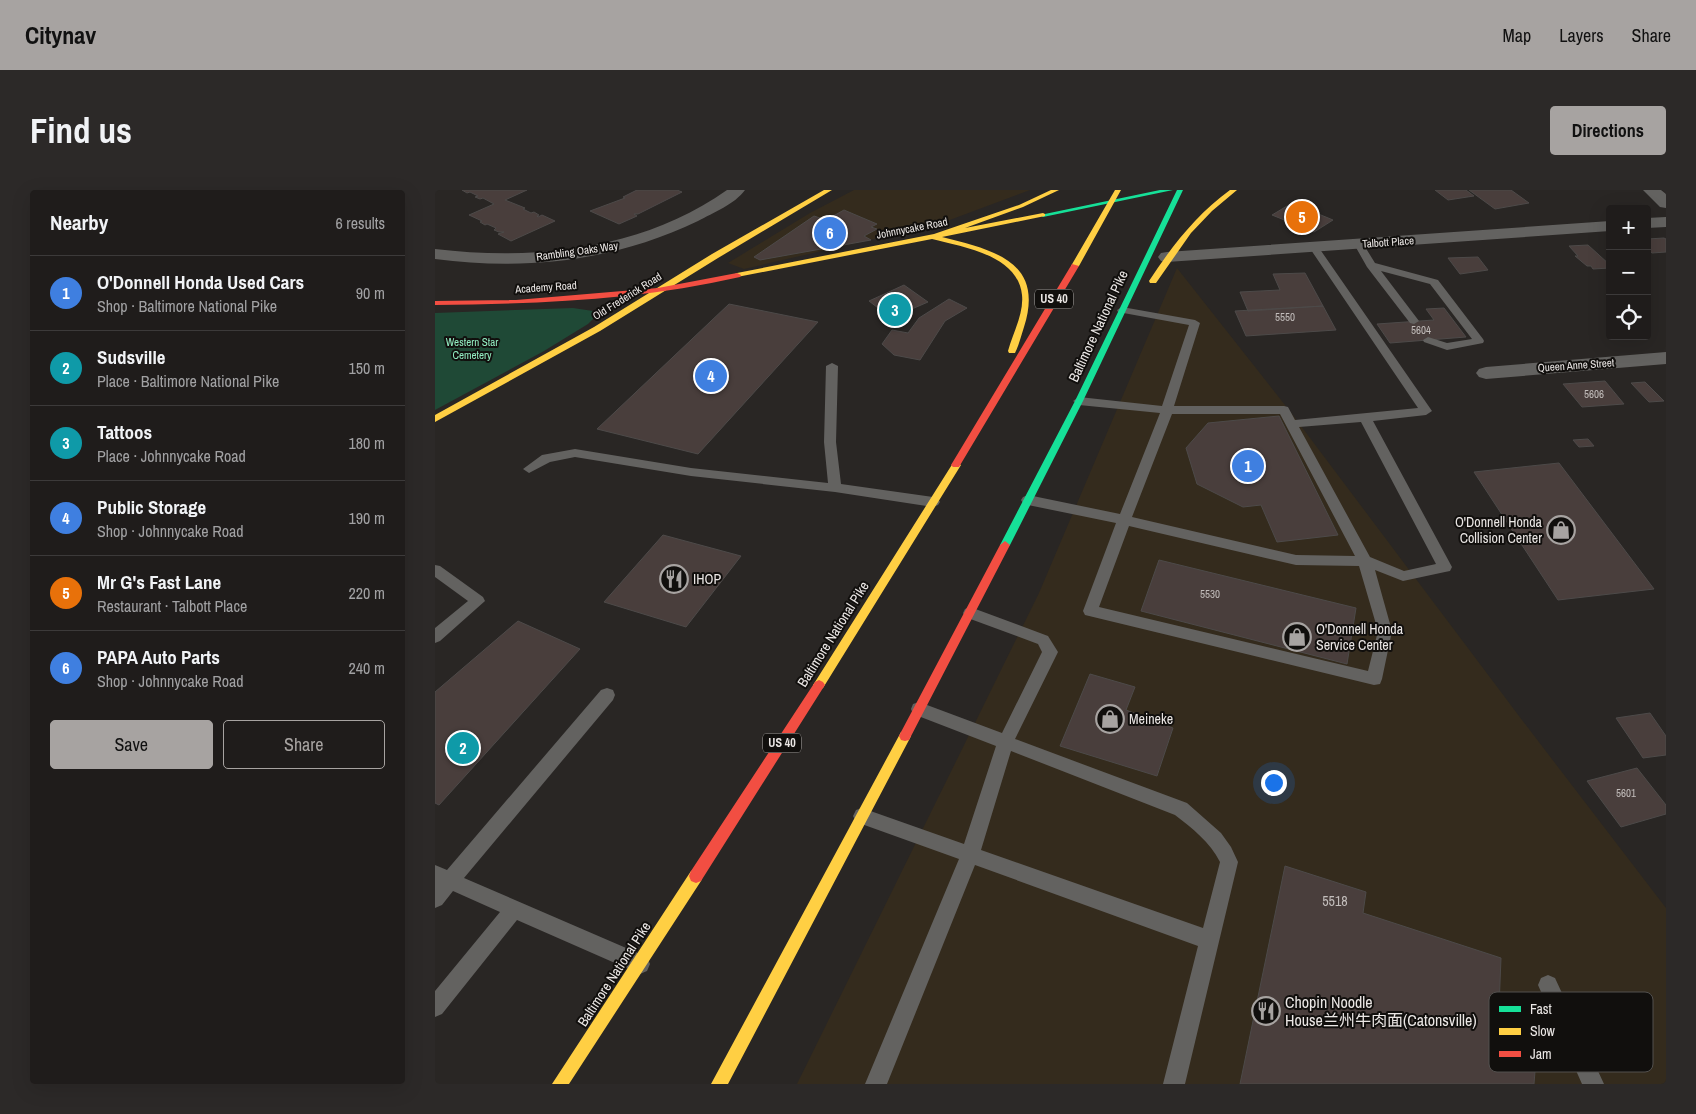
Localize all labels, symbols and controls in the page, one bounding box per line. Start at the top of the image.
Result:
text: Citynav [25,19,96,51]
text: Map [1503,23,1531,48]
text: Layers [1559,23,1604,48]
text: Share [1632,23,1671,48]
button: Directions [1550,106,1666,155]
text: Find us [30,107,132,154]
pin: 5 [1286,198,1318,236]
map controls [1606,205,1651,340]
button: + [1606,205,1651,250]
text: Nearby [50,208,108,237]
text: 6 results [335,212,385,234]
pin: 6 [814,214,846,252]
street label: Johnnycake Road [875,214,949,242]
street label: Talbott Place [1362,233,1414,251]
street label: Rambling Oaks Way [535,238,619,264]
button: − [1606,250,1651,295]
street label: Baltimore National Pike [1064,267,1132,385]
text: O'Donnell Honda Used Cars [97,269,304,295]
street label: Old Frederick Road [590,269,664,323]
street label: Academy Road [514,278,577,296]
text: 1 [62,282,70,304]
text: 90 m [356,282,385,304]
road number: US 40 [1035,290,1073,308]
pin: 3 [879,291,911,329]
text: Shop · Baltimore National Pike [97,295,277,317]
button: locate [1606,295,1651,340]
house number: 5550 [1275,310,1295,324]
house number: 5604 [1411,323,1431,337]
park label: Western Star Cemetery [446,335,498,362]
text: Sudsville [97,344,165,370]
street label: Queen Anne Street [1537,355,1615,375]
text: 2 [62,357,70,379]
text: 150 m [349,357,385,379]
pin: 4 [695,357,727,395]
text: Place · Baltimore National Pike [97,370,279,392]
house number: 5606 [1584,387,1604,401]
text: Tattoos [97,419,152,445]
text: 3 [62,432,70,454]
text: 180 m [349,432,385,454]
text: Place · Johnnycake Road [97,445,246,467]
pin: 1 [1232,447,1264,485]
text: Public Storage [97,494,206,520]
text: 4 [62,507,70,529]
text: 190 m [349,507,385,529]
place label: O'Donnell Honda Collision Center [1455,513,1543,547]
shop icon: O'Donnell Honda Collision Center [1546,515,1576,545]
text: Shop · Johnnycake Road [97,520,244,542]
restaurant icon: IHOP [659,564,689,594]
text: Mr G's Fast Lane [97,569,221,595]
place label: IHOP [693,570,721,588]
street label: Baltimore National Pike [793,578,873,690]
text: 5 [62,582,70,604]
text: 220 m [349,582,385,604]
house number: 5530 [1200,587,1220,601]
text: Restaurant · Talbott Place [97,595,247,617]
place label: O'Donnell Honda Service Center [1316,620,1404,654]
shop icon: O'Donnell Honda Service Center [1282,622,1312,652]
text: PAPA Auto Parts [97,644,220,670]
text: 6 [62,657,70,679]
text: 240 m [349,657,385,679]
text: Shop · Johnnycake Road [97,670,244,692]
shop icon: Meineke [1095,704,1125,734]
place label: Meineke [1129,710,1173,728]
button: Save [50,720,213,769]
button: Share [223,720,385,769]
pin: 2 [447,729,479,767]
road number: US 40 [763,734,801,752]
your location [1261,770,1287,796]
house number: 5601 [1616,786,1636,800]
house number: 5518 [1322,892,1348,910]
street label: Baltimore National Pike [573,918,655,1030]
place label: Chopin Noodle House兰州牛肉面(Catonsville) [1285,991,1477,1031]
legend [1489,992,1653,1072]
restaurant icon: Chopin Noodle House兰州牛肉面(Catonsville) [1251,996,1281,1026]
text: Fast [1530,1000,1552,1018]
text: Slow [1530,1022,1556,1040]
text: Jam [1530,1045,1552,1063]

